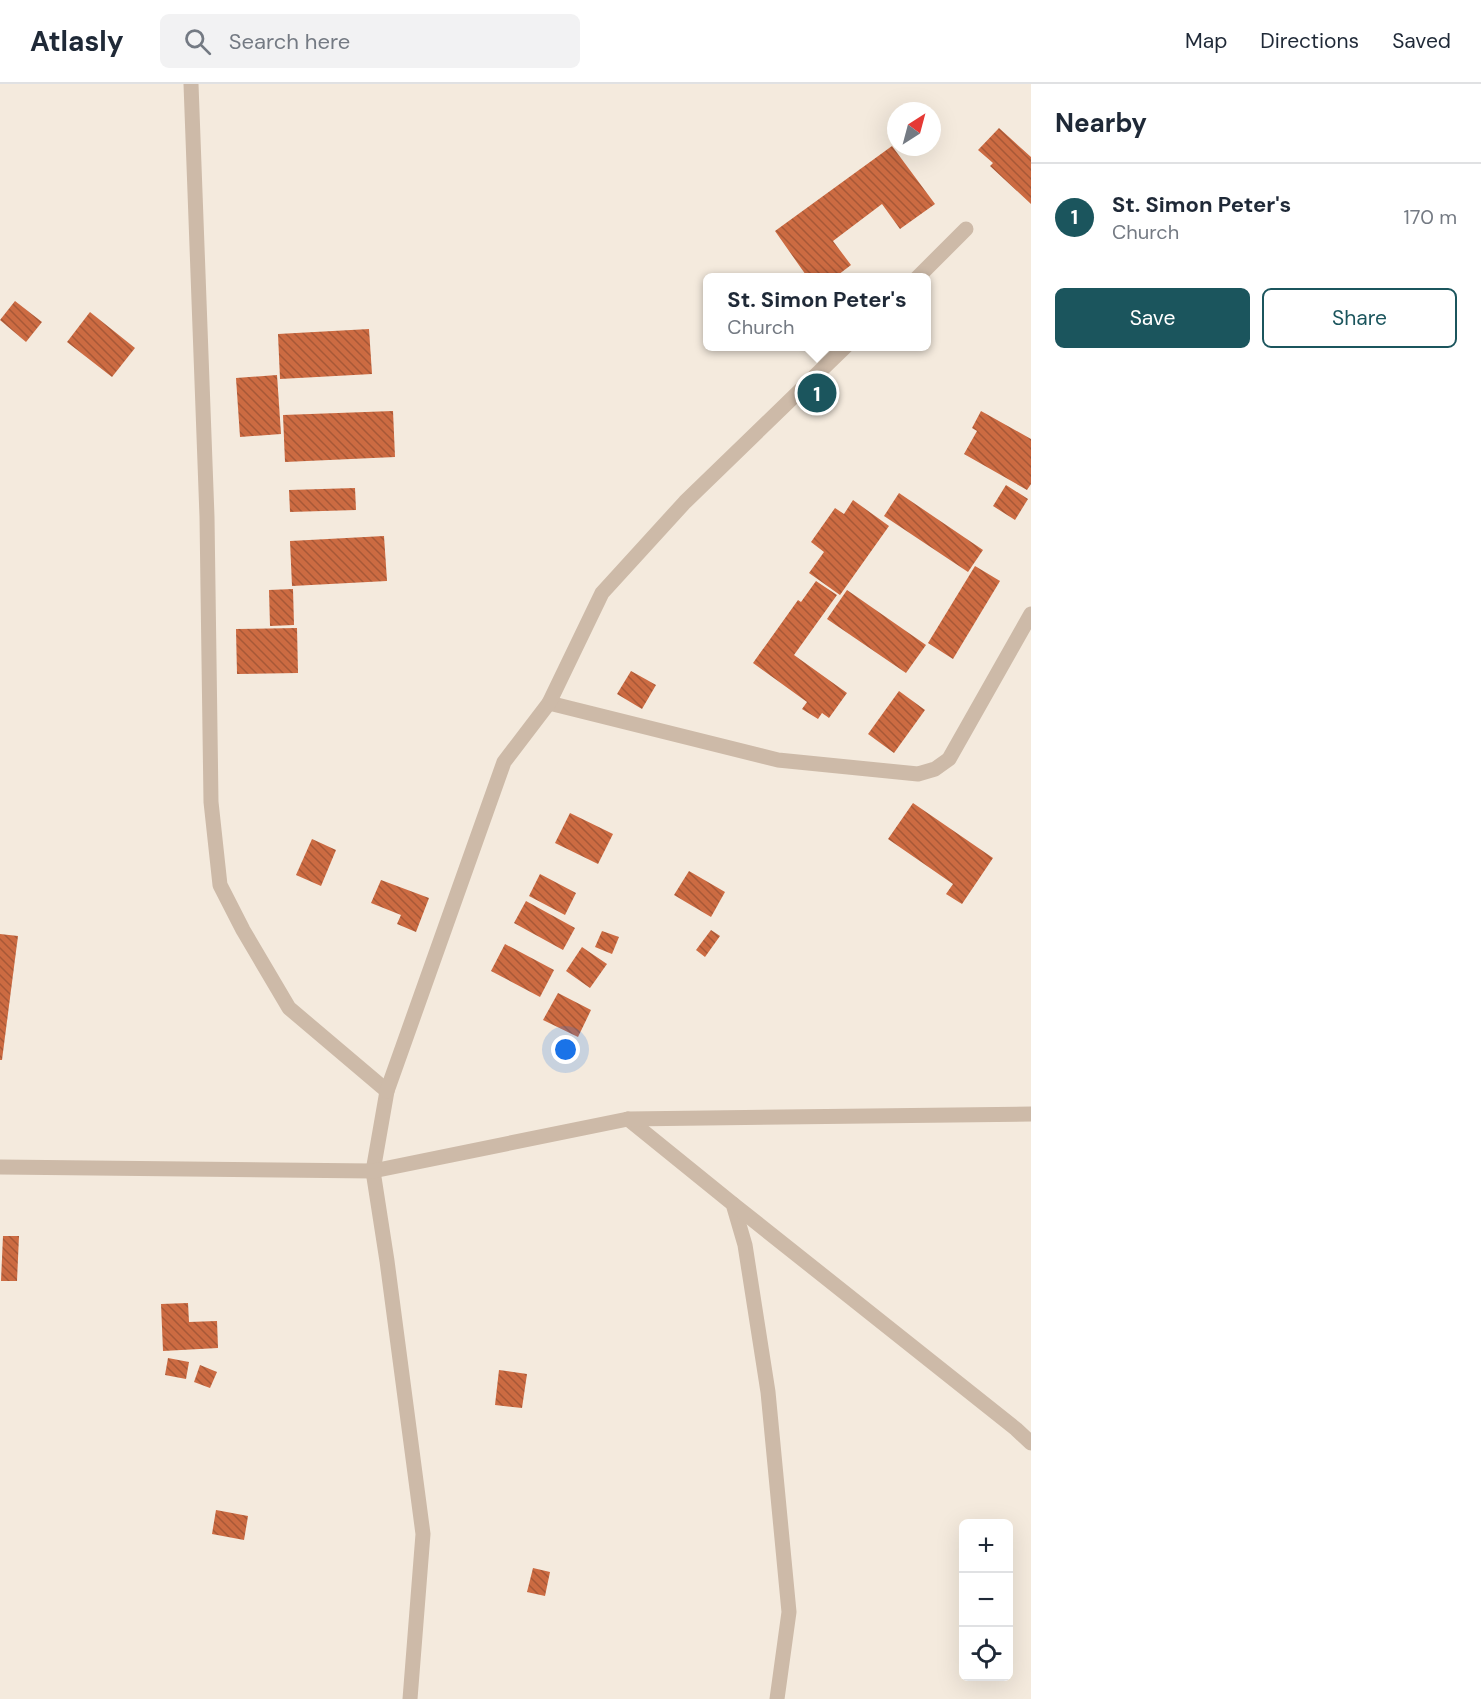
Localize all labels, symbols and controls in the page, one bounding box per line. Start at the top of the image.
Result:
search box [160,14,580,68]
text: Atlasly [30,23,124,60]
icon: search [181,25,214,58]
text: Search here [229,27,350,56]
text: Map [1185,27,1227,55]
text: Directions [1260,27,1359,55]
text: Saved [1392,27,1451,55]
north arrow [887,102,941,156]
text: Nearby [1055,106,1147,140]
text: St. Simon Peter's [1112,190,1291,219]
text: 1 [1071,204,1078,230]
text: 170 m [1404,204,1457,230]
text: Church [1112,219,1179,245]
popup [703,273,931,351]
text: St. Simon Peter's [727,285,907,314]
button: Save [1055,288,1250,348]
button: Share [1262,288,1457,348]
text: Church [727,314,795,340]
pin: 1 [798,370,836,416]
your location [551,1035,580,1064]
map controls [959,1519,1013,1681]
button: + [959,1519,1013,1573]
button: − [959,1573,1013,1627]
button: locate [959,1627,1013,1681]

